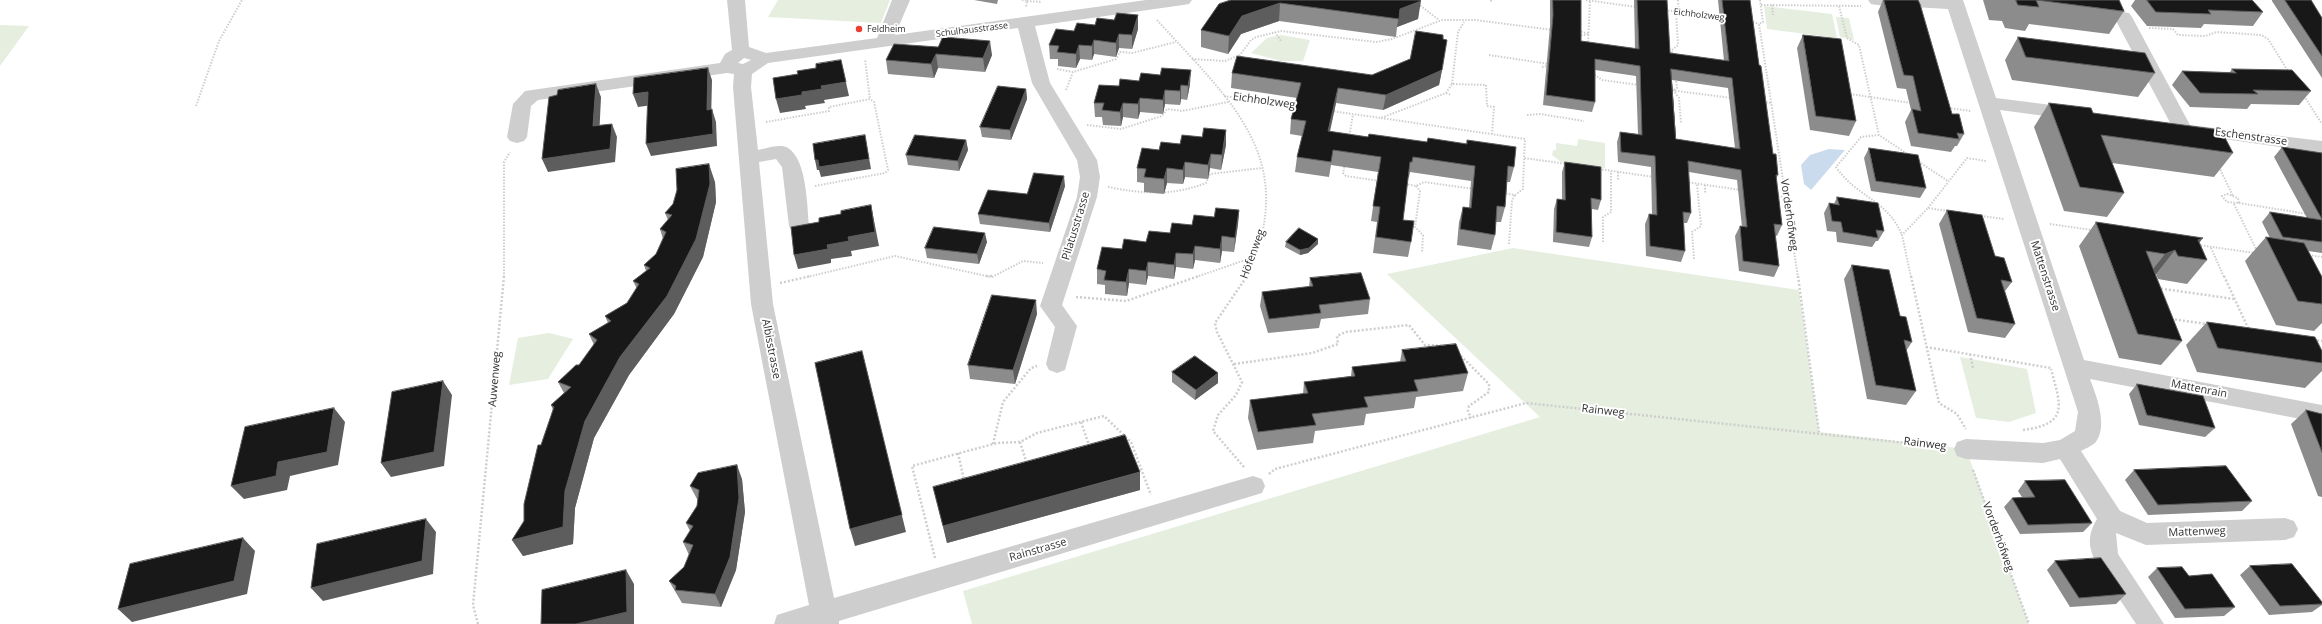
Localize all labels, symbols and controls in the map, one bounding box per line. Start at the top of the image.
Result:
street label: Eichholzweg [1673,7,1725,23]
street label: Schulhausstrasse [935,20,1009,40]
marker: Feldheim [854,24,864,34]
place label: Feldheim [867,24,906,34]
street label: Eichholzweg [1232,90,1296,112]
street label: Eschenstrasse [2214,125,2288,149]
street label: Vorderhöfweg [1777,178,1801,252]
street label: Pilatusstrasse [1059,190,1093,262]
street label: Höfenweg [1238,227,1268,281]
street label: Mattenstrasse [2027,239,2063,313]
street label: Albisstrasse [759,318,783,380]
street label: Auwenweg [486,351,504,407]
street label: Mattenrain [2170,377,2228,401]
street label: Rainweg [1581,402,1625,420]
street label: Rainweg [1903,435,1947,453]
street label: Vorderhöfweg [1979,501,2017,573]
street label: Mattenweg [2168,524,2226,540]
street label: Rainstrasse [1008,536,1068,564]

